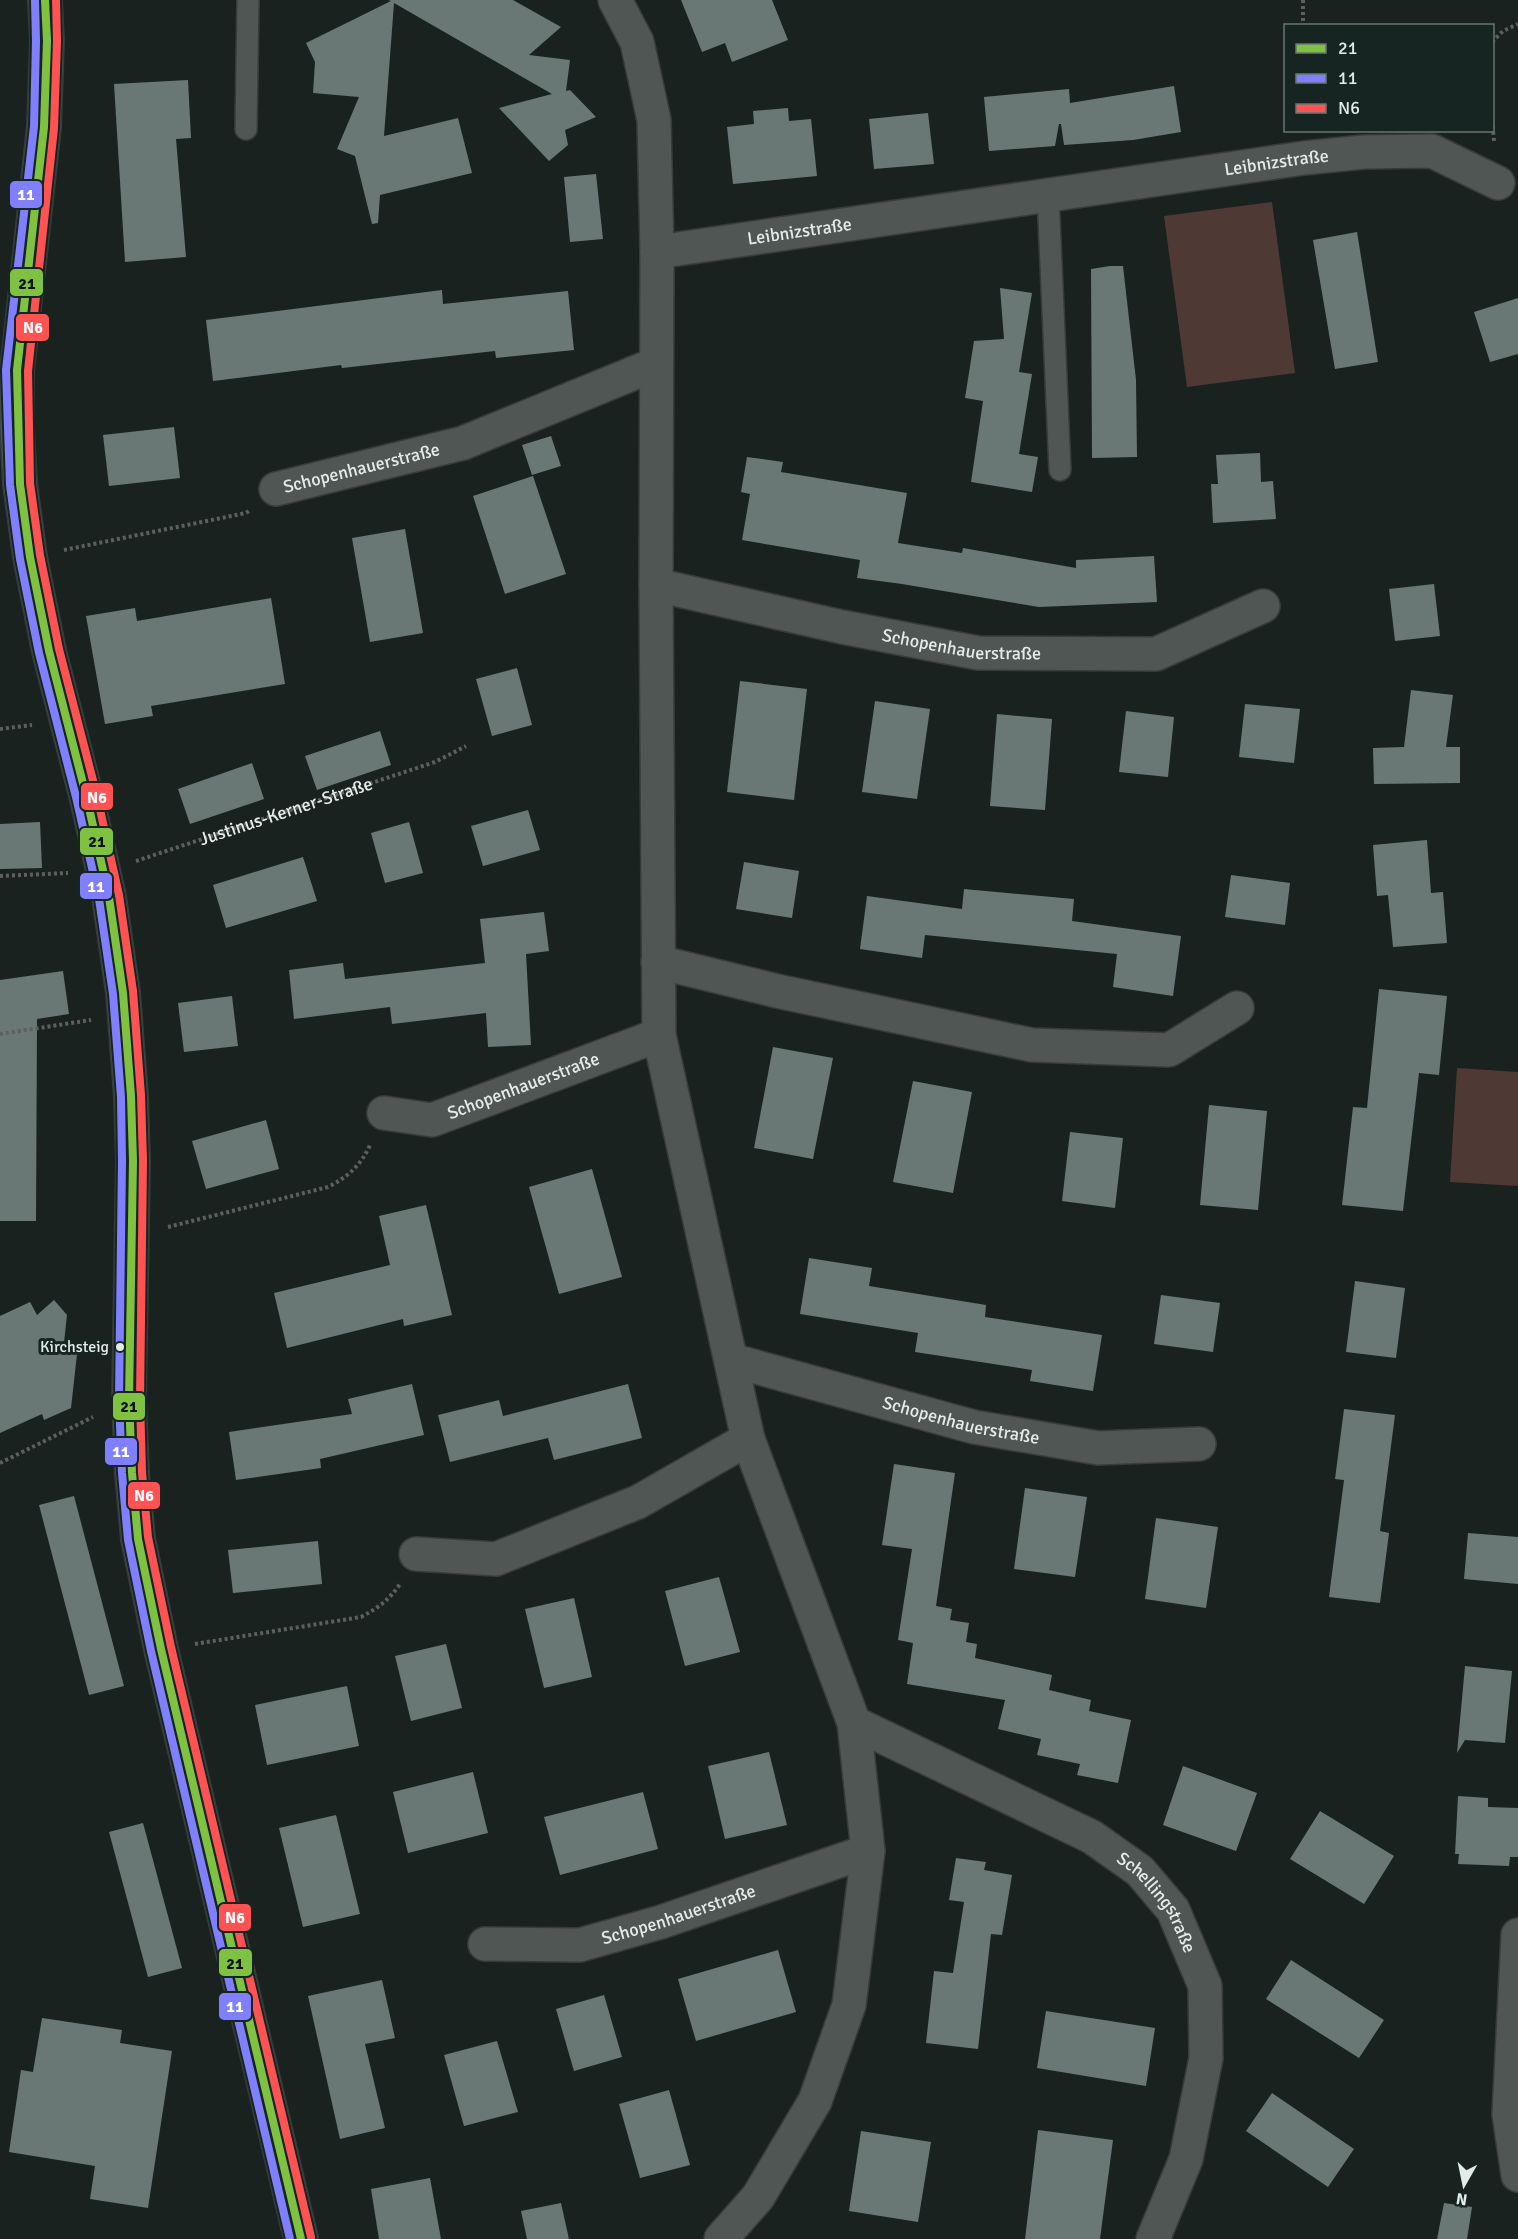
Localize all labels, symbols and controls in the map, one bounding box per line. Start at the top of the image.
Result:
legend [1284,24,1494,132]
text: 21 [1338,37,1357,59]
text: 11 [1338,67,1357,89]
text: N6 [1338,97,1360,119]
street label: Leibnizstraße [1223,145,1330,180]
line badge: 11 [9,180,43,209]
text: 11 [17,185,35,205]
street label: Leibnizstraße [746,213,853,250]
line badge: 21 [9,268,44,297]
text: 21 [18,274,36,294]
line badge: N6 [15,313,50,342]
text: N6 [23,318,43,338]
street label: Schopenhauerstraße [281,438,442,498]
street label: Schopenhauerstraße [880,624,1041,664]
street label: Justinus-Kerner-Straße [197,772,375,850]
line badge: N6 [80,782,114,811]
text: N6 [87,788,107,808]
line badge: 21 [79,827,114,856]
text: 21 [88,832,106,852]
line badge: 11 [79,872,113,900]
text: 11 [87,877,105,897]
street label: Schopenhauerstraße [444,1047,602,1124]
place label: Kirchsteig [40,1337,109,1357]
marker: Kirchsteig [114,1341,126,1353]
street label: Schopenhauerstraße [880,1391,1041,1449]
line badge: 21 [112,1392,146,1421]
text: 21 [120,1397,138,1417]
line badge: 11 [104,1437,138,1466]
text: 11 [112,1442,130,1462]
line badge: N6 [127,1481,161,1510]
text: N6 [134,1486,154,1506]
street label: Schellingstraße [1113,1847,1201,1956]
street label: Schopenhauerstraße [599,1879,758,1949]
line badge: N6 [218,1903,252,1932]
text: N6 [225,1908,245,1928]
line badge: 21 [218,1948,253,1977]
text: 21 [226,1954,244,1974]
line badge: 11 [218,1992,252,2021]
text: 11 [226,1997,244,2017]
north arrow [1434,2155,1494,2215]
text: N [1455,2188,1469,2210]

